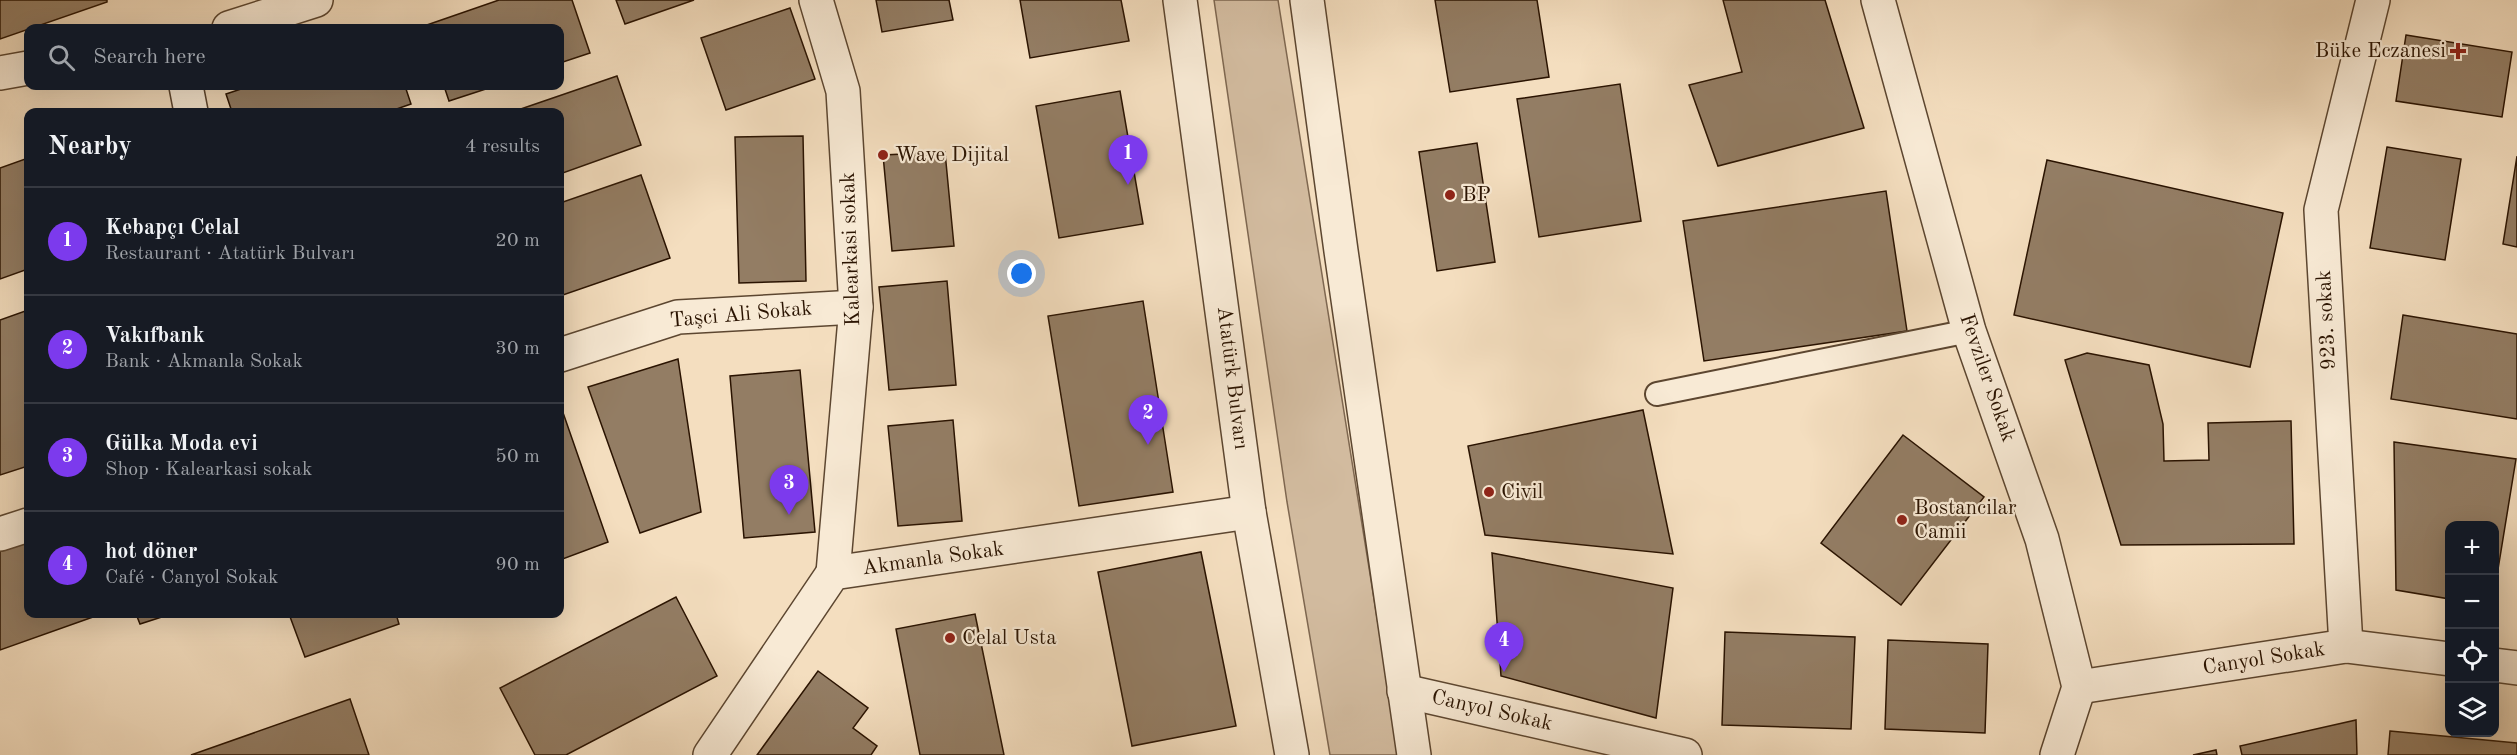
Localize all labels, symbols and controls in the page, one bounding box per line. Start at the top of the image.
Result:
search box [24,24,564,90]
icon: search [45,41,78,74]
place label: Büke Eczanesi [2315,41,2446,62]
marker: Büke Eczanesi [2451,44,2465,58]
text: Search here [93,46,206,68]
text: Nearby [48,134,132,160]
pin: 1 [1108,136,1148,185]
text: 4 results [465,137,540,157]
place label: Wave Dijital [895,145,1009,166]
marker: Wave Dijital [876,148,890,162]
street label: Kalearkasi sokak [838,171,864,326]
place label: BP [1462,185,1491,206]
marker: BP [1443,188,1457,202]
text: Kebapçı Celal [105,217,240,239]
text: 1 [62,231,73,251]
text: 20 m [495,231,540,251]
text: Restaurant · Atatürk Bulvarı [105,244,355,264]
your location [1007,259,1036,288]
street label: 923. sokak [2314,269,2340,371]
street label: Taşci Ali Sokak [669,298,813,332]
street label: Atatürk Bulvarı [1213,305,1251,451]
street label: Fevziler Sokak [1955,311,2019,445]
text: Vakıfbank [105,325,205,347]
text: 2 [62,339,73,359]
text: 30 m [495,339,540,359]
text: Bank · Akmanla Sokak [105,352,303,372]
pin: 2 [1128,396,1168,445]
text: Gülka Moda evi [105,433,258,455]
text: 3 [62,447,73,467]
text: 50 m [495,447,540,467]
text: Shop · Kalearkasi sokak [105,460,312,480]
pin: 3 [770,466,808,515]
place label: Civil [1501,482,1544,503]
marker: Civil [1482,485,1496,499]
place label: Bostancilar Camii [1914,498,2017,543]
marker: Bostancilar Camii [1895,513,1909,527]
map controls [2445,521,2499,737]
button: + [2445,521,2499,575]
street label: Akmanla Sokak [861,539,1005,579]
text: hot döner [105,541,198,563]
text: 4 [62,555,73,575]
text: 90 m [495,555,540,575]
text: Café · Canyol Sokak [105,568,279,588]
button: − [2445,575,2499,629]
pin: 4 [1484,622,1524,672]
place label: Celal Usta [962,628,1057,649]
button: locate [2445,629,2499,683]
marker: Celal Usta [943,631,957,645]
street label: Canyol Sokak [2201,639,2327,679]
button: layers [2445,683,2499,737]
street label: Canyol Sokak [1429,687,1555,735]

